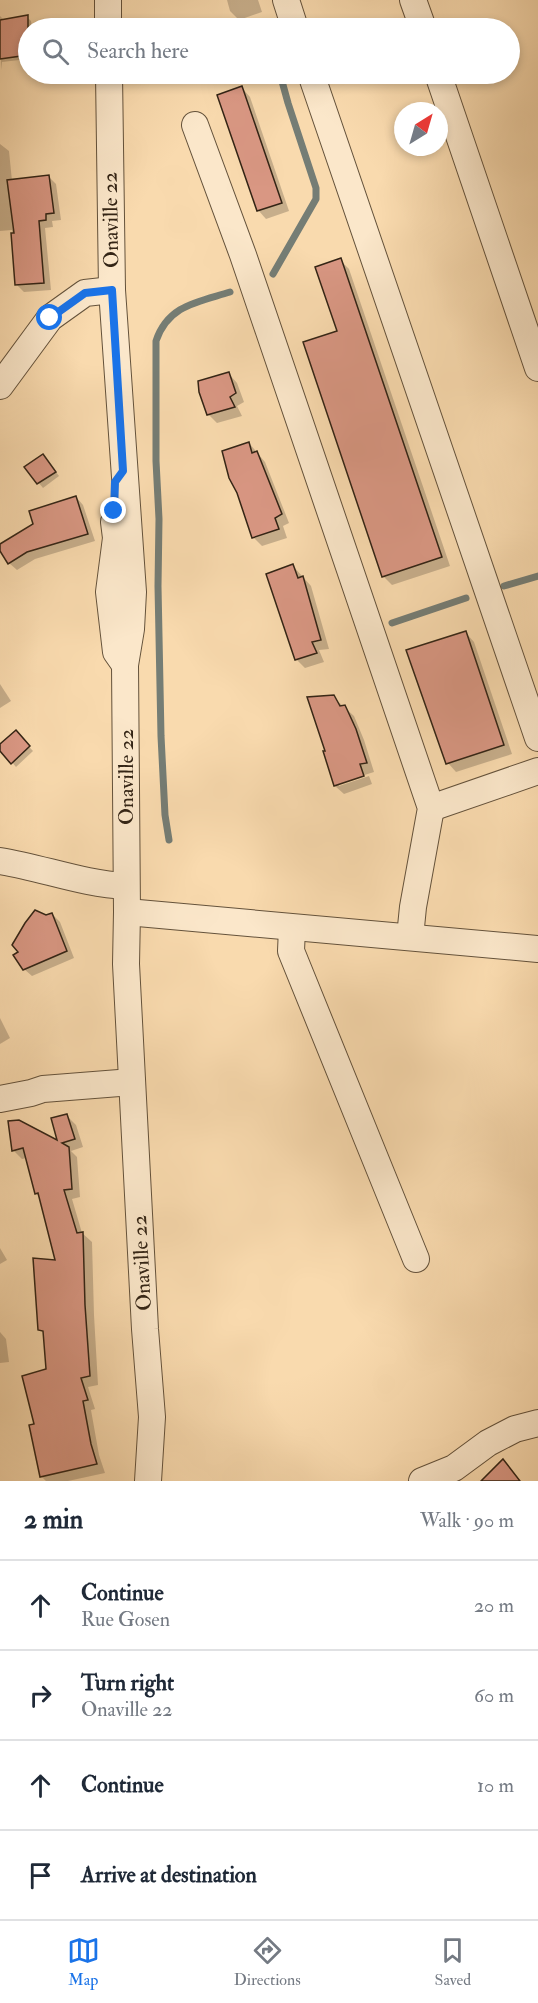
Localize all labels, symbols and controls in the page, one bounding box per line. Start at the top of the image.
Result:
search box [18,18,520,84]
icon: search [39,35,72,68]
text: Search here [87,37,189,65]
north arrow [394,102,448,156]
street label: Onaville 22 [97,172,125,268]
route start [36,304,62,330]
route end [100,497,126,523]
street label: Onaville 22 [113,729,140,825]
street label: Onaville 22 [126,1214,158,1312]
text: 2 min [24,1504,83,1536]
text: Walk · 90 m [420,1508,514,1533]
text: Continue [81,1579,164,1607]
icon: ahead [24,1589,57,1622]
text: 20 m [474,1593,514,1618]
text: Rue Gosen [81,1607,170,1632]
text: Turn right [81,1669,174,1697]
icon: right [24,1679,57,1712]
text: 60 m [474,1683,514,1708]
text: Onaville 22 [81,1697,172,1722]
icon: ahead [24,1769,57,1802]
text: Continue [81,1771,164,1799]
text: 10 m [477,1773,514,1798]
icon: arrive [24,1859,57,1892]
text: Arrive at destination [81,1861,257,1889]
tab: Map [67,1934,100,1990]
tab: Directions [234,1934,301,1990]
tab: Saved [435,1934,471,1990]

